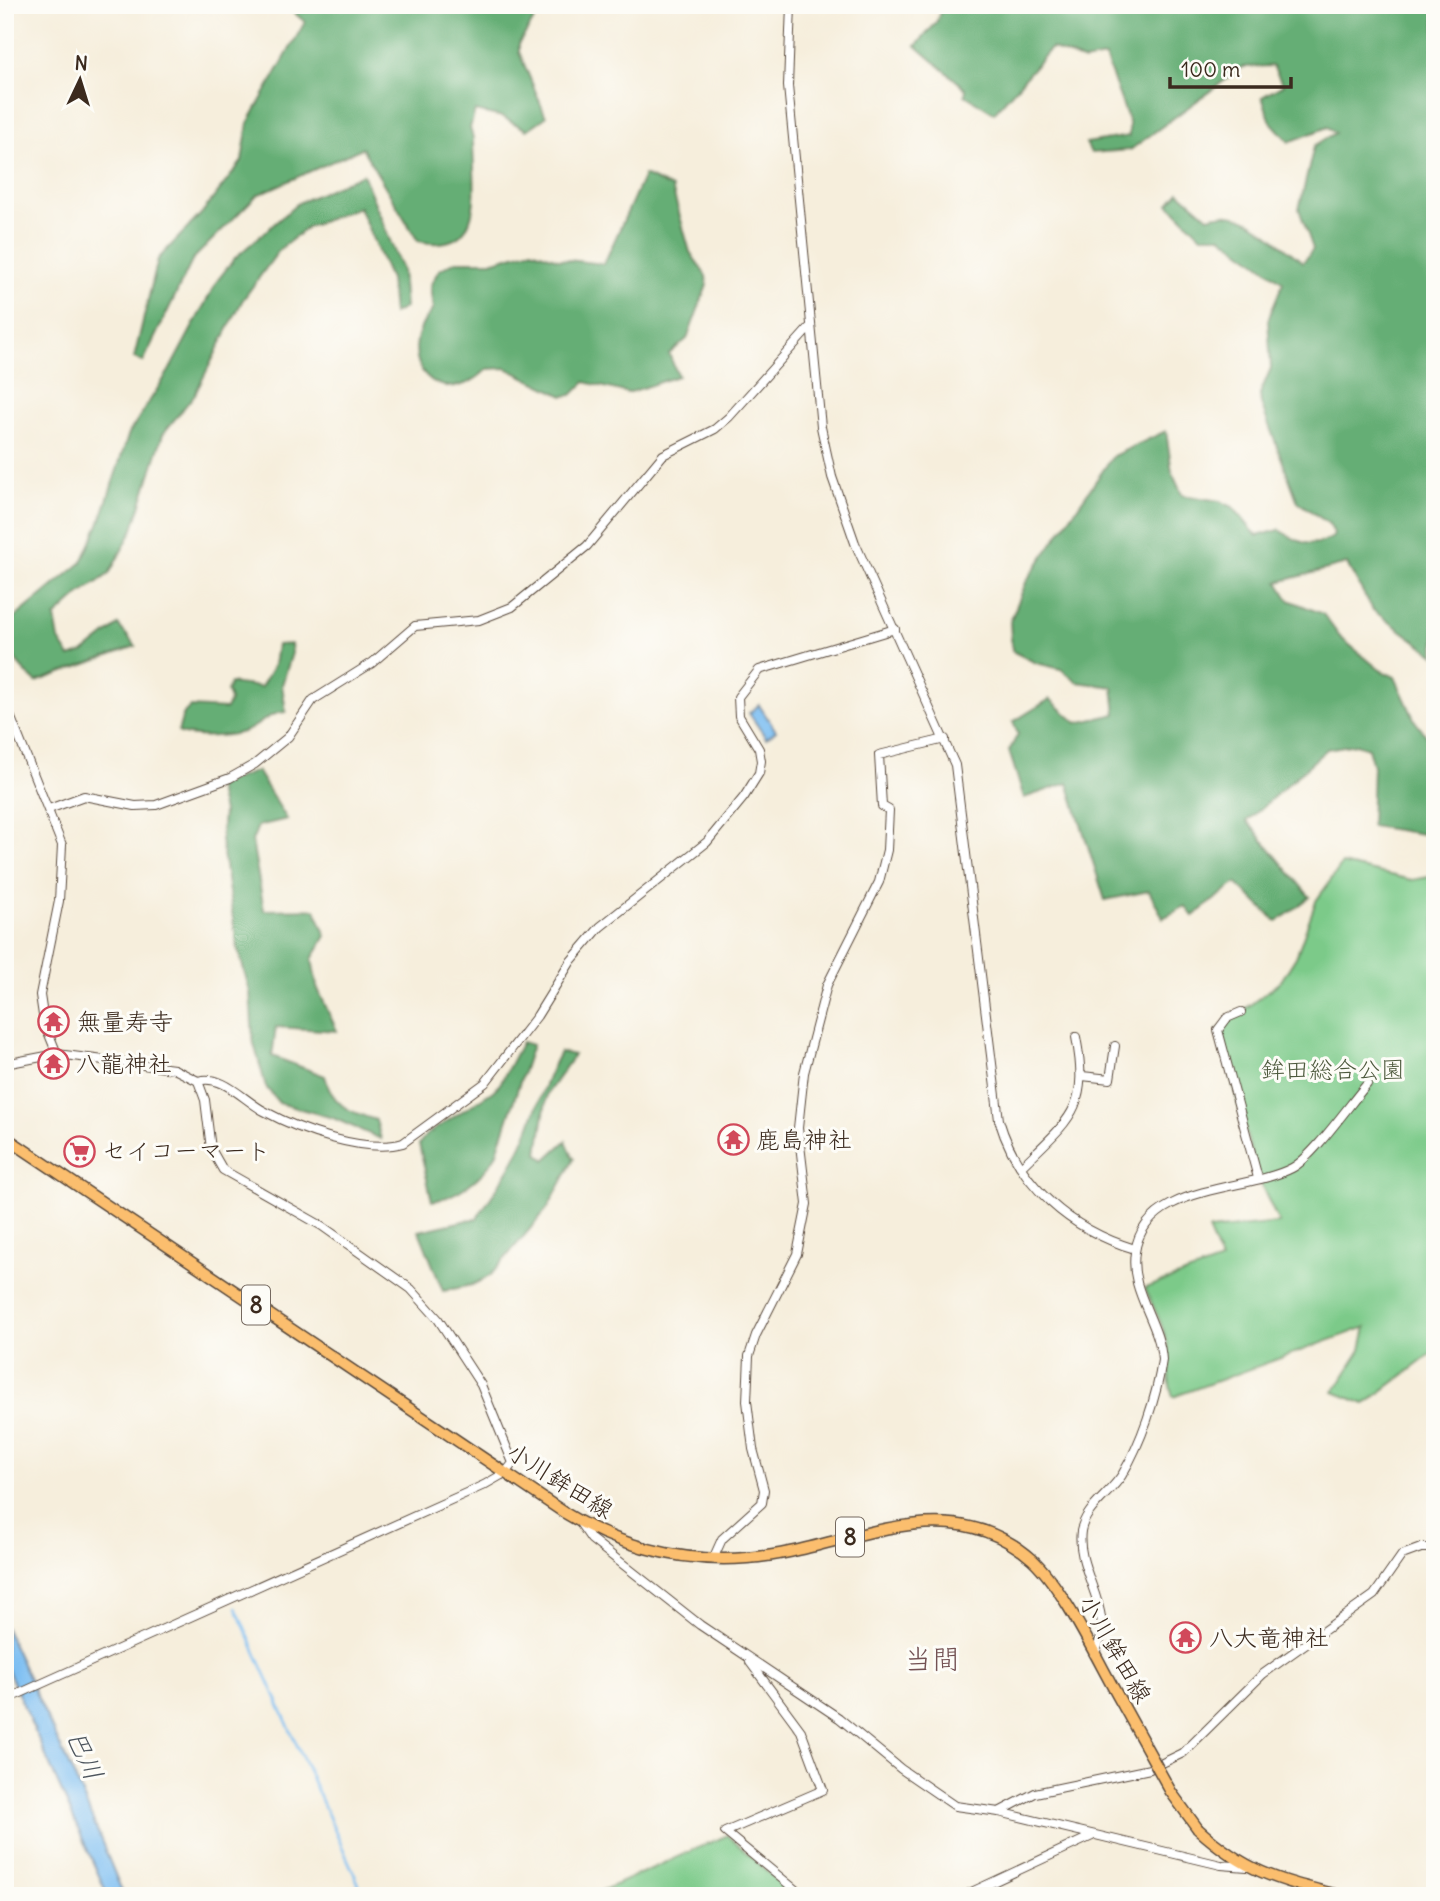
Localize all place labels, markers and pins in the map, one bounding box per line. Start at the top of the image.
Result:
temple icon: 無量寿寺 [37,1005,71,1039]
place label: 無量寿寺 [77,1006,173,1036]
temple icon: 八龍神社 [36,1047,70,1081]
place label: 八龍神社 [76,1048,172,1078]
temple icon: 鹿島神社 [716,1123,750,1157]
place label: 鹿島神社 [756,1124,852,1154]
supermarket icon: セイコーマート [62,1134,96,1168]
place label: セイコーマート [102,1135,270,1165]
temple icon: 八大竜神社 [1169,1621,1203,1655]
place label: 八大竜神社 [1209,1622,1329,1652]

